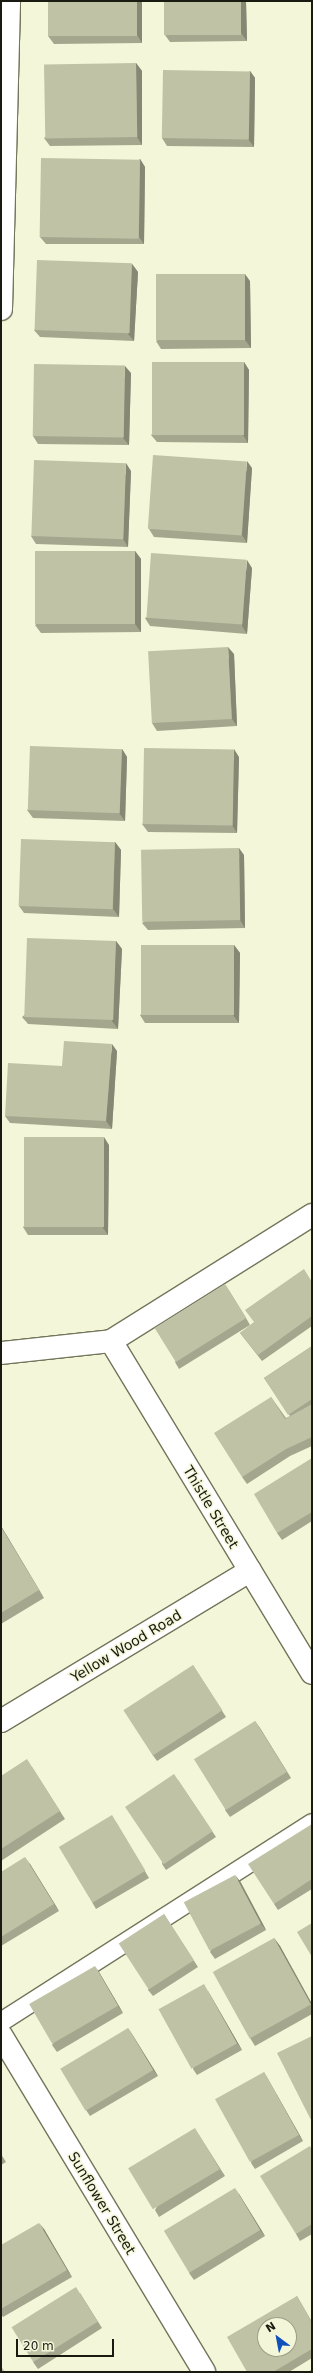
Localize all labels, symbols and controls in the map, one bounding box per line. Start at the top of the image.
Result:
street label: Thistle Street [180,1463,242,1551]
street label: Yellow Wood Road [68,1606,184,1686]
street label: Sunflower Street [65,2149,139,2257]
north arrow [257,2317,297,2357]
text: N [264,2319,278,2335]
scale bar [18,2331,116,2357]
text: 20 m [23,2339,54,2353]

